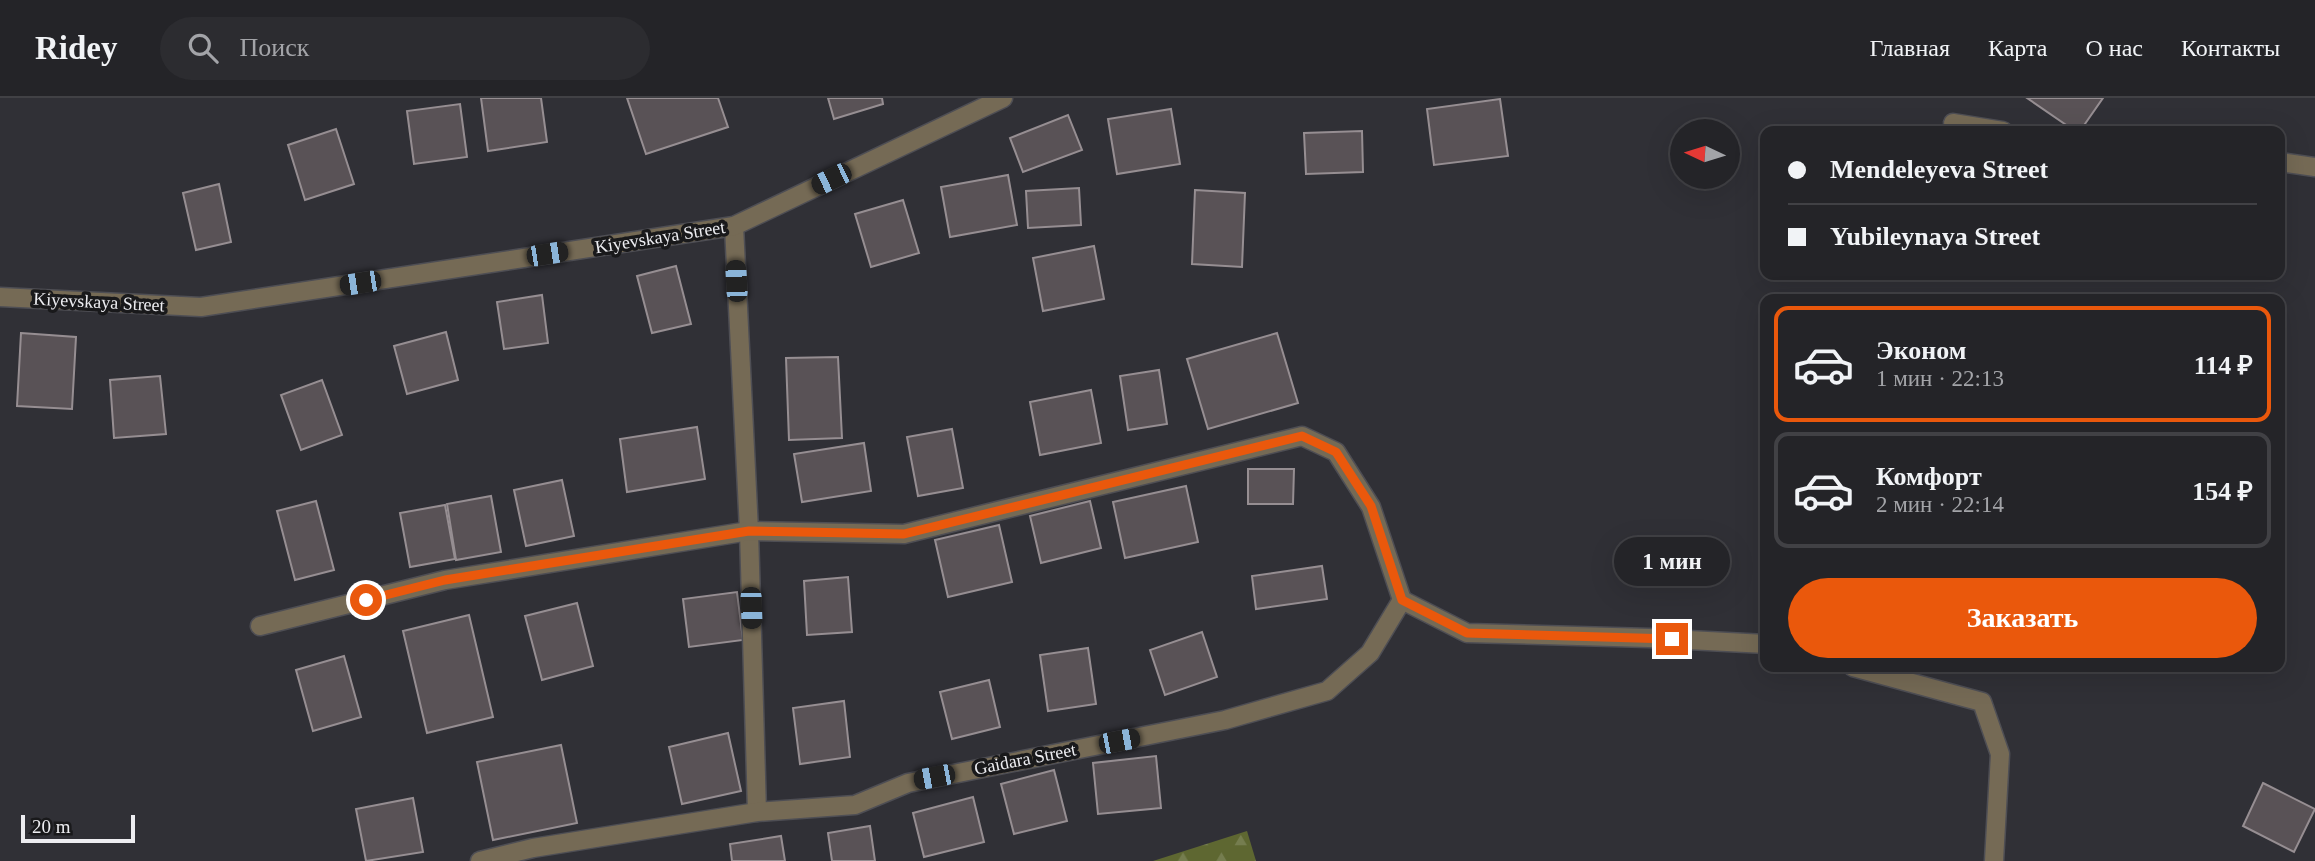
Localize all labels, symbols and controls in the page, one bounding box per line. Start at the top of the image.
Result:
search box [160,17,650,80]
icon: search [184,29,222,67]
text: Ridey [35,30,118,66]
text: Поиск [240,33,309,62]
text: Главная [1869,35,1950,61]
text: Карта [1988,35,2047,61]
text: О нас [2085,35,2143,61]
text: Контакты [2181,35,2280,61]
north arrow [1670,119,1740,189]
map controls [1670,119,1740,189]
text: Mendeleyeva Street [1830,155,2048,184]
car [808,160,855,198]
street label: Kiyevskaya Street [594,217,726,257]
text: Yubileynaya Street [1830,222,2040,251]
car [525,240,570,268]
car [725,259,748,303]
car [338,269,383,297]
street label: Kiyevskaya Street [33,289,165,315]
icon: car [1792,333,1855,396]
text: Эконом [1876,336,1966,365]
text: 114 ₽ [2194,351,2253,380]
text: 1 мин · 22:13 [1876,366,2004,391]
icon: car [1792,459,1855,522]
text: Комфорт [1876,462,1982,491]
text: 154 ₽ [2192,477,2253,506]
text: 2 мин · 22:14 [1876,492,2004,517]
callout: 1 мин [1614,538,1730,587]
text: 1 мин [1642,549,1702,574]
button: Заказать [1788,578,2257,658]
route start [350,584,382,616]
car [740,587,763,629]
route end [1656,623,1688,655]
car [1097,727,1142,755]
street label: Gaidara Street [972,739,1078,779]
car [912,763,957,791]
scale bar [21,812,135,844]
text: 20 m [32,816,71,837]

